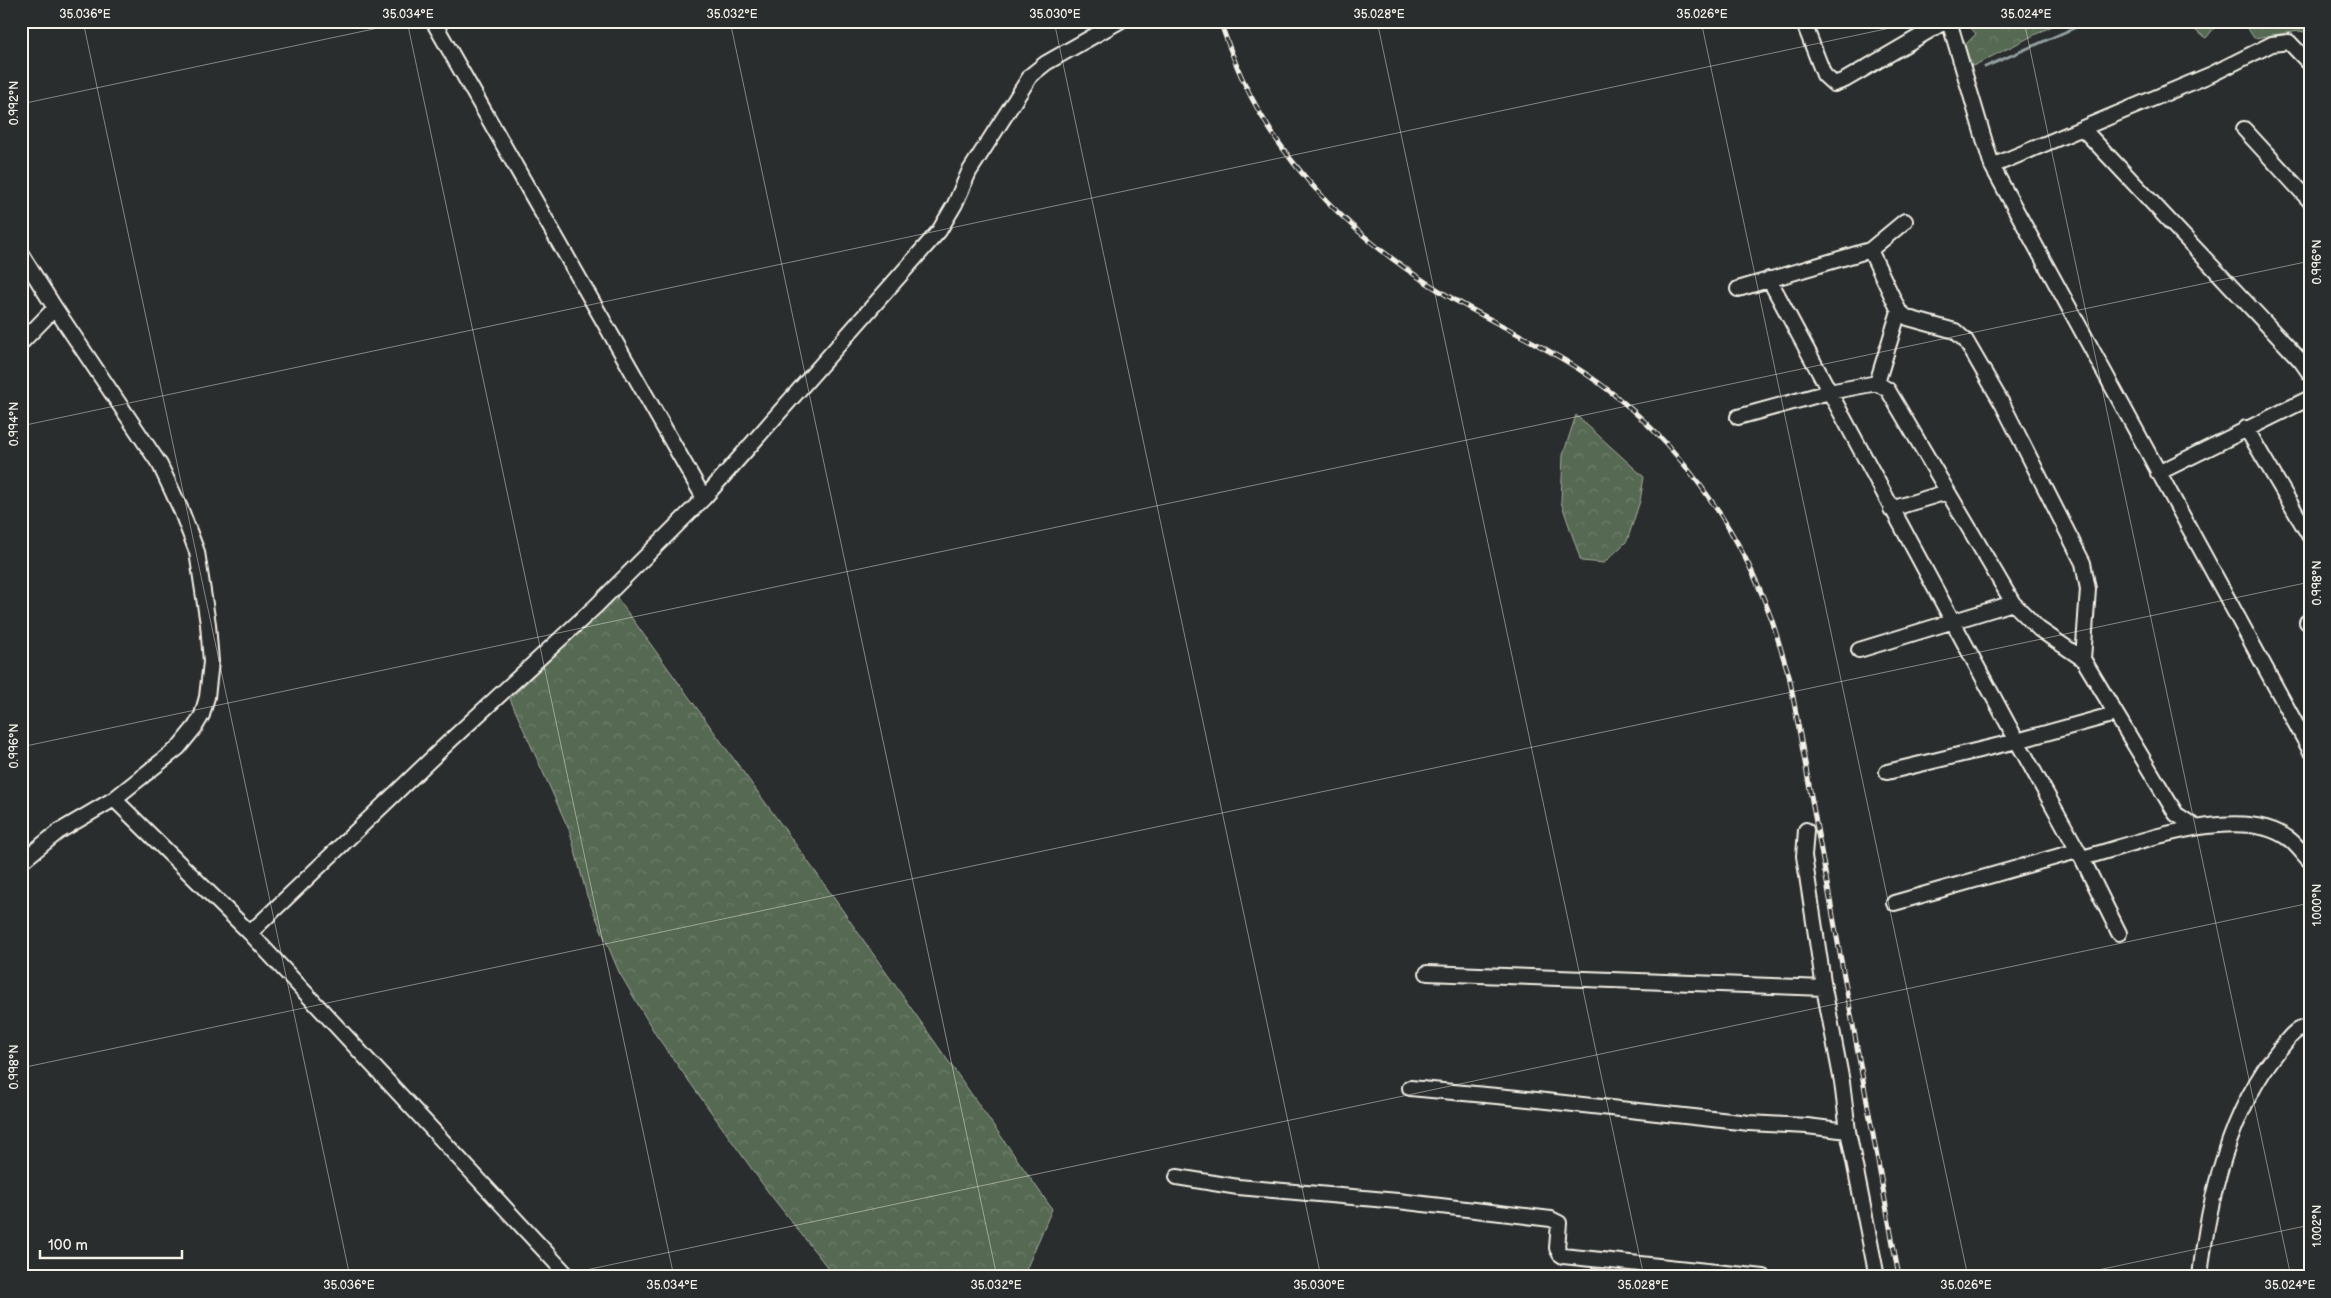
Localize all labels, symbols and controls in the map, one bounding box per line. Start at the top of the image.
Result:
text: 35.036°E [59,7,111,22]
text: 35.034°E [382,7,434,22]
text: 35.032°E [706,7,758,22]
text: 35.030°E [1029,7,1081,22]
text: 35.028°E [1353,7,1405,22]
text: 35.026°E [1676,7,1728,22]
text: 35.024°E [2001,7,2052,22]
text: 0.992°N [7,81,22,125]
text: 0.996°N [2310,240,2325,284]
text: 0.994°N [7,402,22,446]
text: 0.998°N [2310,561,2325,605]
text: 0.996°N [7,724,22,768]
text: 1.000°N [2310,884,2325,926]
text: 0.998°N [7,1045,22,1089]
text: 1.002°N [2310,1205,2325,1247]
scale bar [40,1228,182,1260]
text: 100 m [48,1236,88,1255]
text: 35.036°E [323,1278,375,1293]
text: 35.034°E [646,1278,698,1293]
text: 35.032°E [970,1278,1022,1293]
text: 35.030°E [1293,1278,1345,1293]
text: 35.028°E [1617,1278,1669,1293]
text: 35.026°E [1940,1278,1992,1293]
text: 35.024°E [2265,1278,2316,1293]

